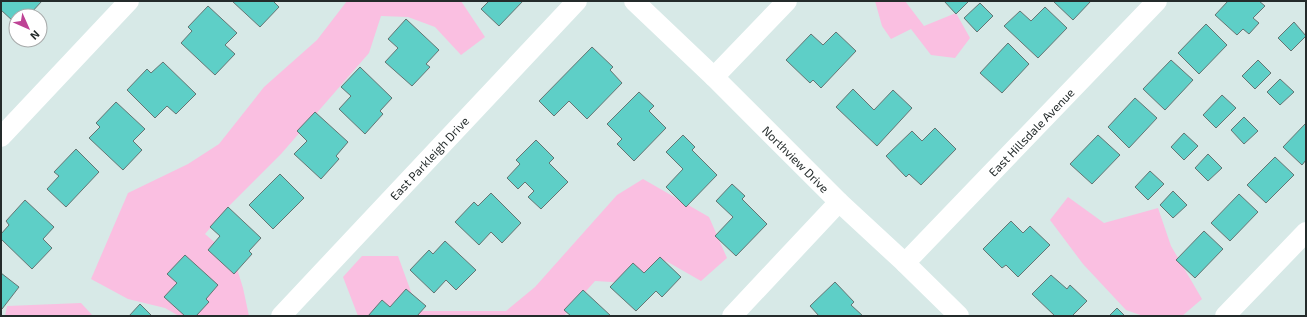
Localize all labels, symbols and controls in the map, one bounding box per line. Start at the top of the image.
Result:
north arrow [8,8,48,48]
text: N [28,28,43,43]
street label: East Hillsdale Avenue [985,85,1077,179]
street label: East Parkleigh Drive [387,113,471,203]
street label: Northview Drive [760,123,832,195]

